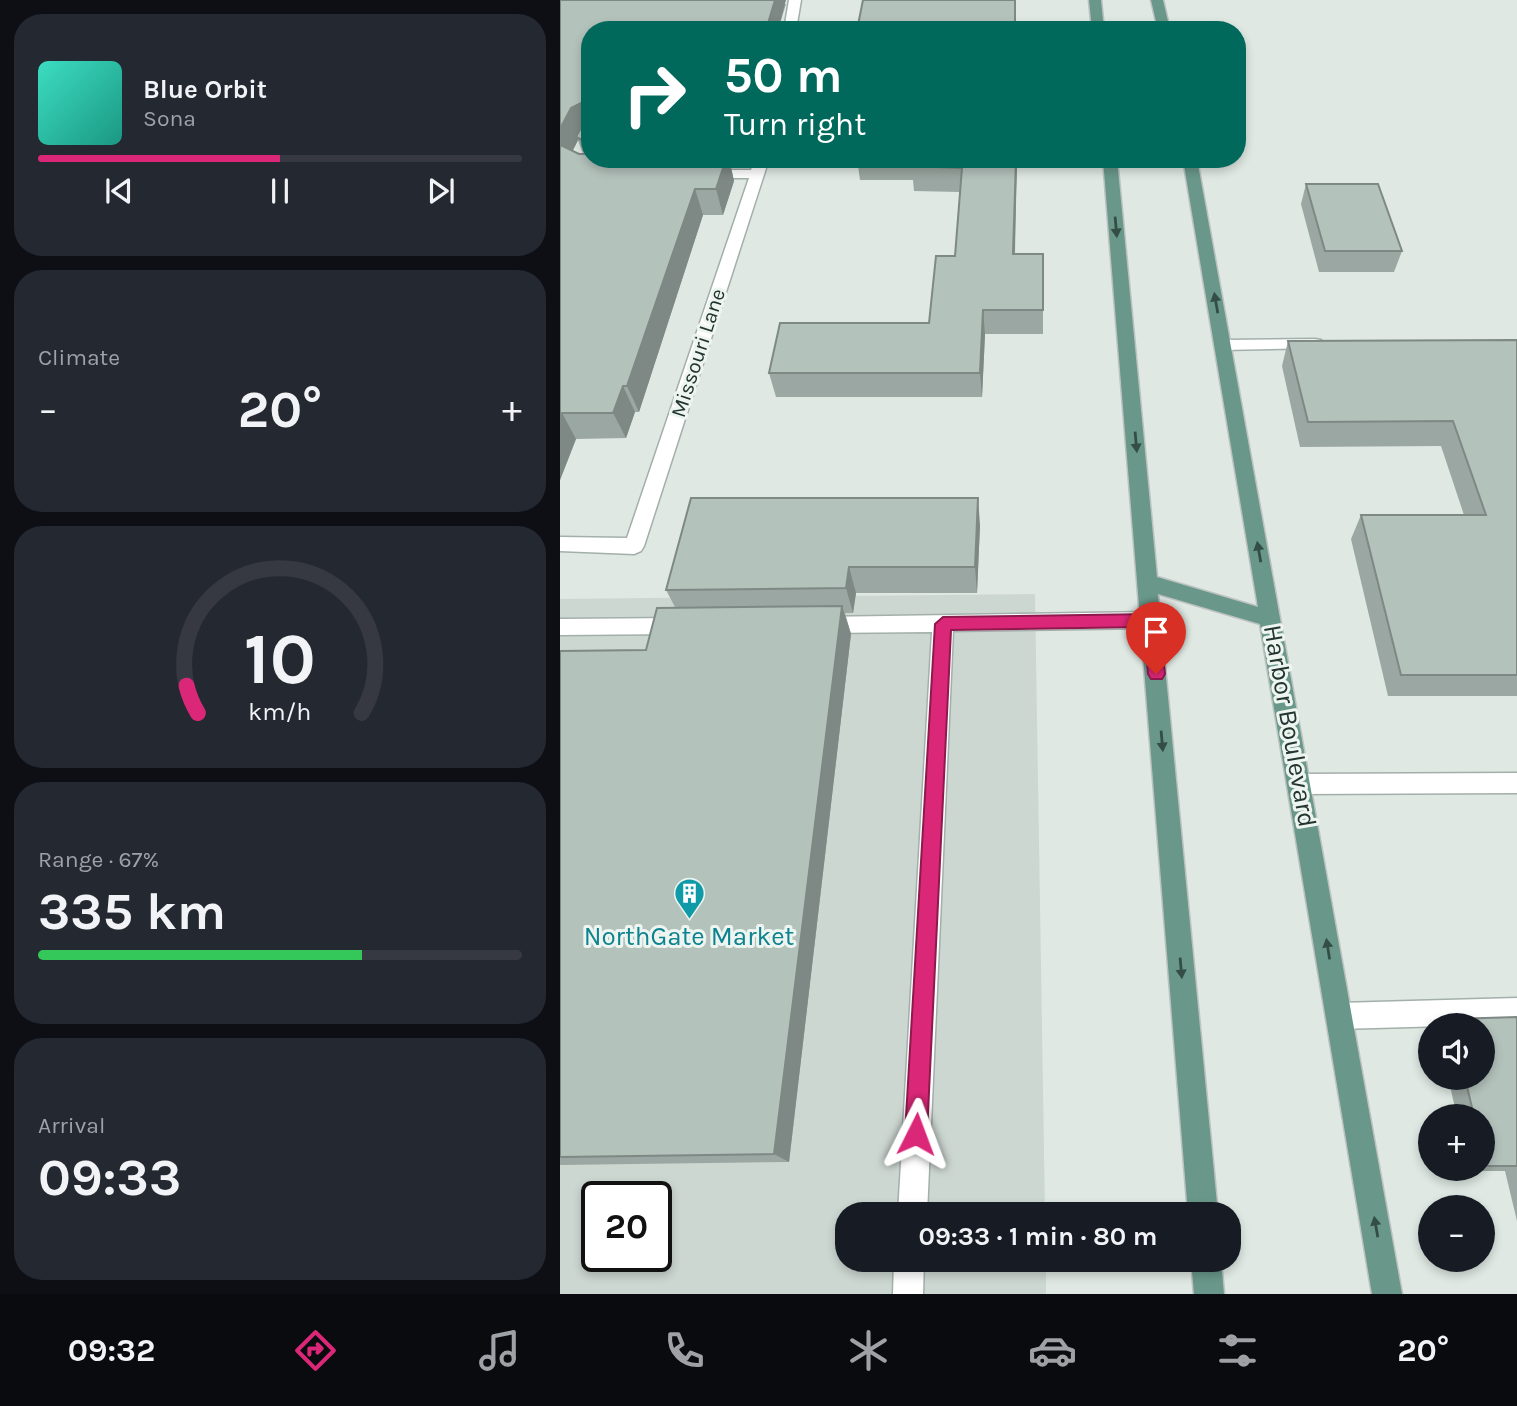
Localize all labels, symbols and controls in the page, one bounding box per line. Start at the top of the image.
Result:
text: 50 m [724,47,842,104]
icon: right [609,49,700,140]
text: Blue Orbit [143,74,267,105]
text: Sona [143,105,196,132]
text: Turn right [724,106,866,143]
icon: previous [100,172,138,210]
icon: pause [261,172,299,210]
icon: next [422,172,460,210]
one-way arrow [1111,216,1122,238]
street label: Missouri Lane [666,286,730,420]
one-way arrow [1210,292,1221,314]
text: Climate [38,344,120,371]
text: 20° [238,379,322,440]
text: − [38,387,58,432]
text: + [502,387,522,432]
one-way arrow [1131,431,1142,453]
one-way arrow [1253,541,1264,563]
pin [1126,602,1186,674]
icon: arrive [1137,613,1175,651]
text: 10 [244,616,316,701]
street label: Harbor Boulevard [1257,622,1323,830]
text: km/h [248,697,312,726]
one-way arrow [1157,731,1168,753]
text: Range · 67% [38,846,159,873]
building icon: NorthGate Market [672,876,706,920]
text: 335 km [38,881,226,942]
place label: NorthGate Market [584,921,795,952]
one-way arrow [1322,938,1333,960]
one-way arrow [1176,957,1187,979]
map controls [1418,1013,1495,1272]
button: sound [1418,1013,1495,1090]
position arrow [879,1097,953,1171]
button: + [1418,1104,1495,1181]
text: Arrival [38,1112,105,1139]
text: 09:33 [38,1147,181,1208]
speed limit sign: 20 [581,1181,672,1272]
button: − [1418,1195,1495,1272]
one-way arrow [1370,1216,1381,1238]
text: 09:33 · 1 min · 80 m [919,1221,1157,1252]
icon: directions [291,1326,340,1375]
icon: music [475,1326,524,1375]
icon: phone [660,1326,709,1375]
icon: climate [844,1326,893,1375]
icon: car [1028,1326,1077,1375]
icon: filters [1213,1326,1262,1375]
text: 09:32 [68,1332,155,1369]
text: 20° [1397,1332,1449,1369]

